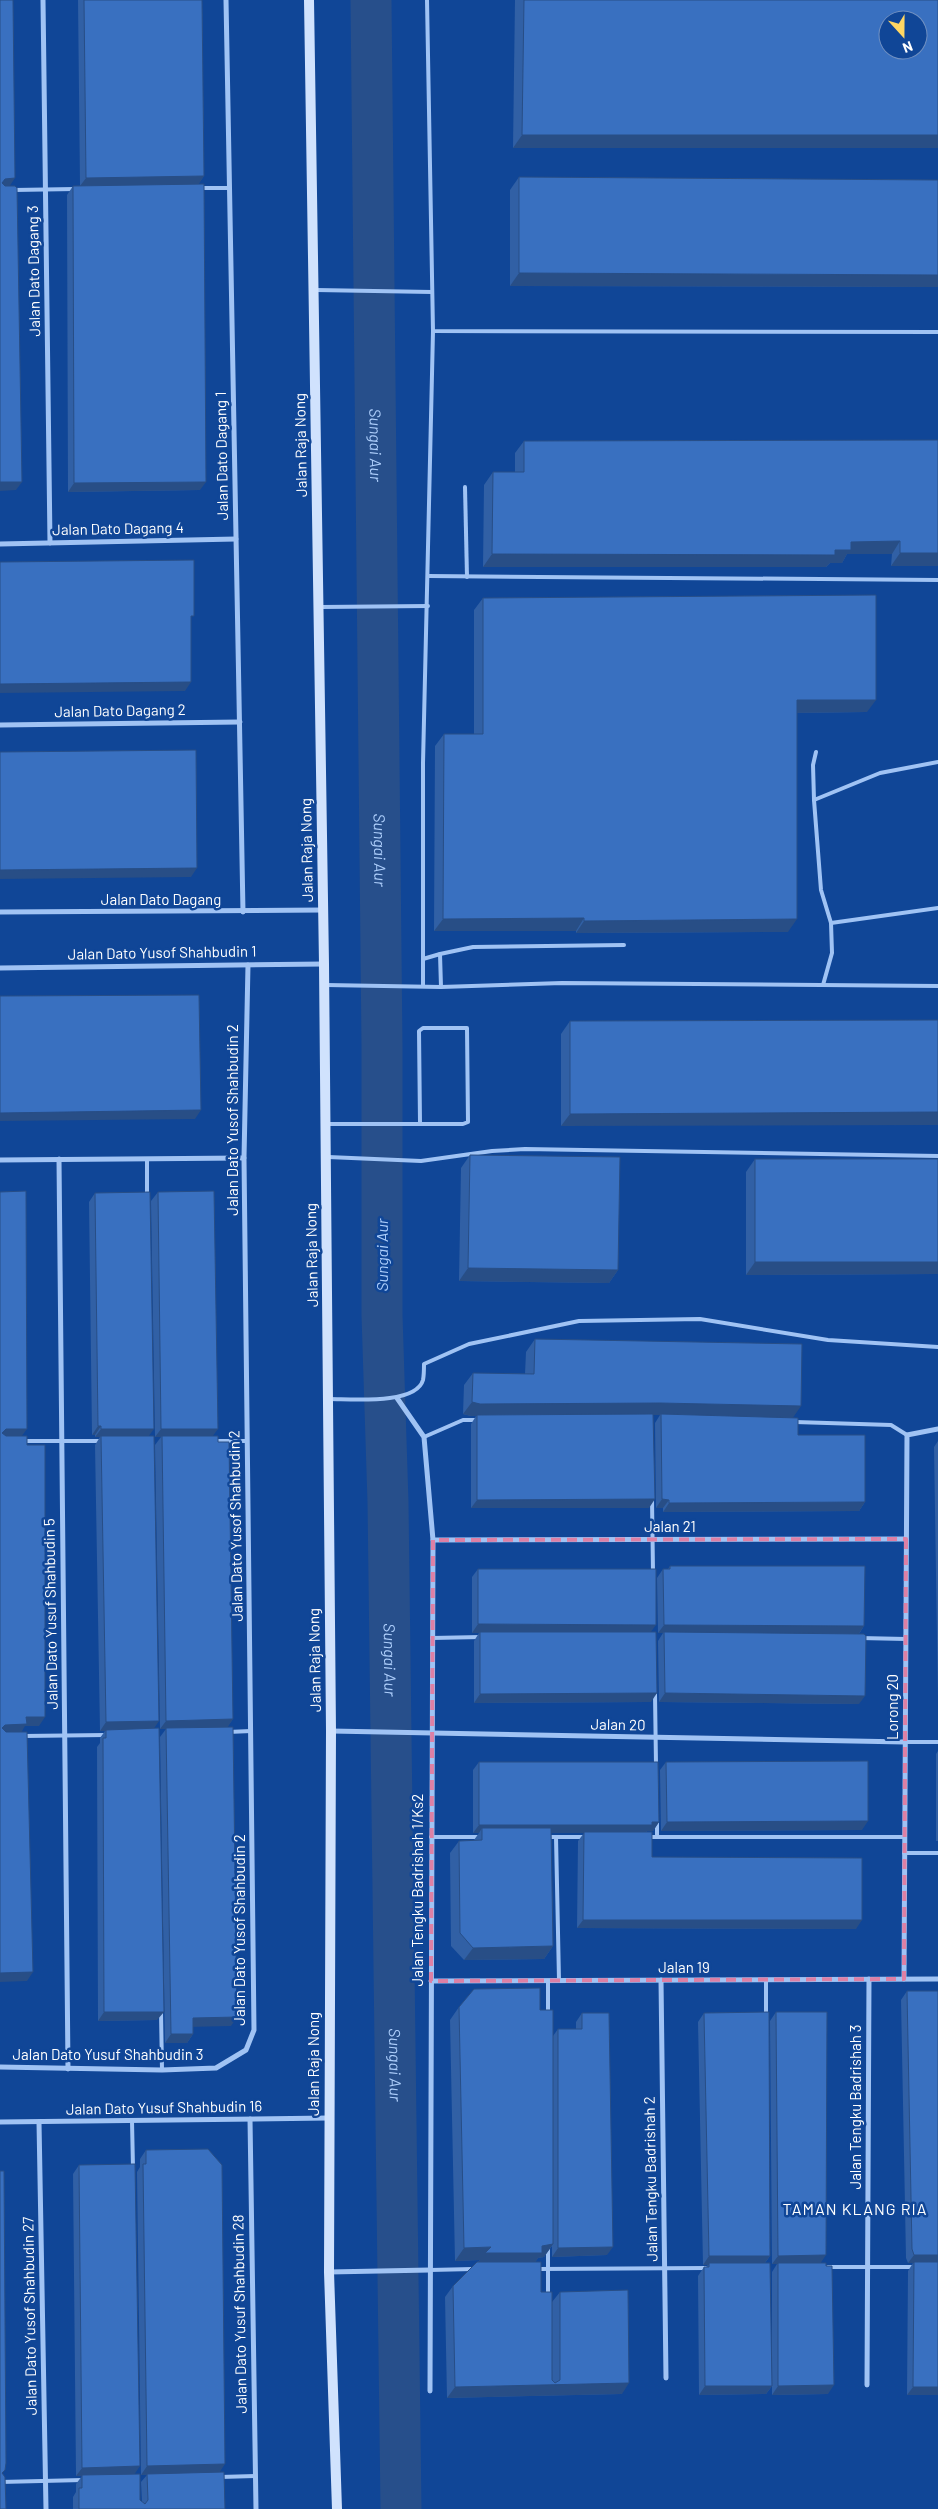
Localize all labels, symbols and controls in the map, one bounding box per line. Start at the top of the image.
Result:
north arrow [878,10,928,60]
text: N [900,38,915,57]
street label: Jalan Dato Dagang 3 [23,205,43,337]
street label: Jalan Dato Dagang 1 [211,392,231,520]
street label: Jalan Raja Nong [290,393,310,497]
water label: Sungai Aur [366,408,386,483]
street label: Jalan Dato Dagang 4 [52,518,184,538]
street label: Jalan Dato Dagang 2 [54,700,186,720]
street label: Jalan Raja Nong [296,798,316,902]
water label: Sungai Aur [371,813,390,888]
street label: Jalan Dato Dagang [101,890,221,908]
street label: Jalan Dato Yusof Shahbudin 1 [68,941,256,963]
street label: Jalan Dato Yusof Shahbudin 2 [223,1024,241,1216]
street label: Jalan Raja Nong [301,1203,321,1307]
water label: Sungai Aur [372,1217,391,1292]
street label: Jalan Dato Yusof Shahbudin 2 [224,1430,246,1622]
street label: Jalan 21 [644,1517,696,1535]
street label: Jalan Dato Yusuf Shahbudin 5 [39,1518,61,1710]
street label: Jalan Raja Nong [304,1608,324,1712]
water label: Sungai Aur [381,1623,401,1698]
street label: Lorong 20 [883,1674,901,1740]
street label: Jalan 20 [590,1715,646,1733]
street label: Jalan Tengku Badrishah 1/Ks2 [408,1794,426,1986]
street label: Jalan Dato Yusof Shahbudin 2 [230,1834,248,2026]
street label: Jalan 19 [658,1958,710,1976]
street label: Jalan Raja Nong [304,2012,322,2116]
street label: Jalan Tengku Badrishah 3 [846,2025,864,2189]
water label: Sungai Aur [386,2028,406,2103]
street label: Jalan Dato Yusuf Shahbudin 3 [12,2045,204,2063]
street label: Jalan Dato Yusuf Shahbudin 16 [66,2096,262,2118]
street label: Jalan Tengku Badrishah 2 [640,2096,660,2262]
district label: TAMAN KLANG RIA [783,2199,927,2218]
street label: Jalan Dato Yusuf Shahbudin 28 [228,2214,250,2414]
street label: Jalan Dato Yusof Shahbudin 27 [18,2217,40,2415]

